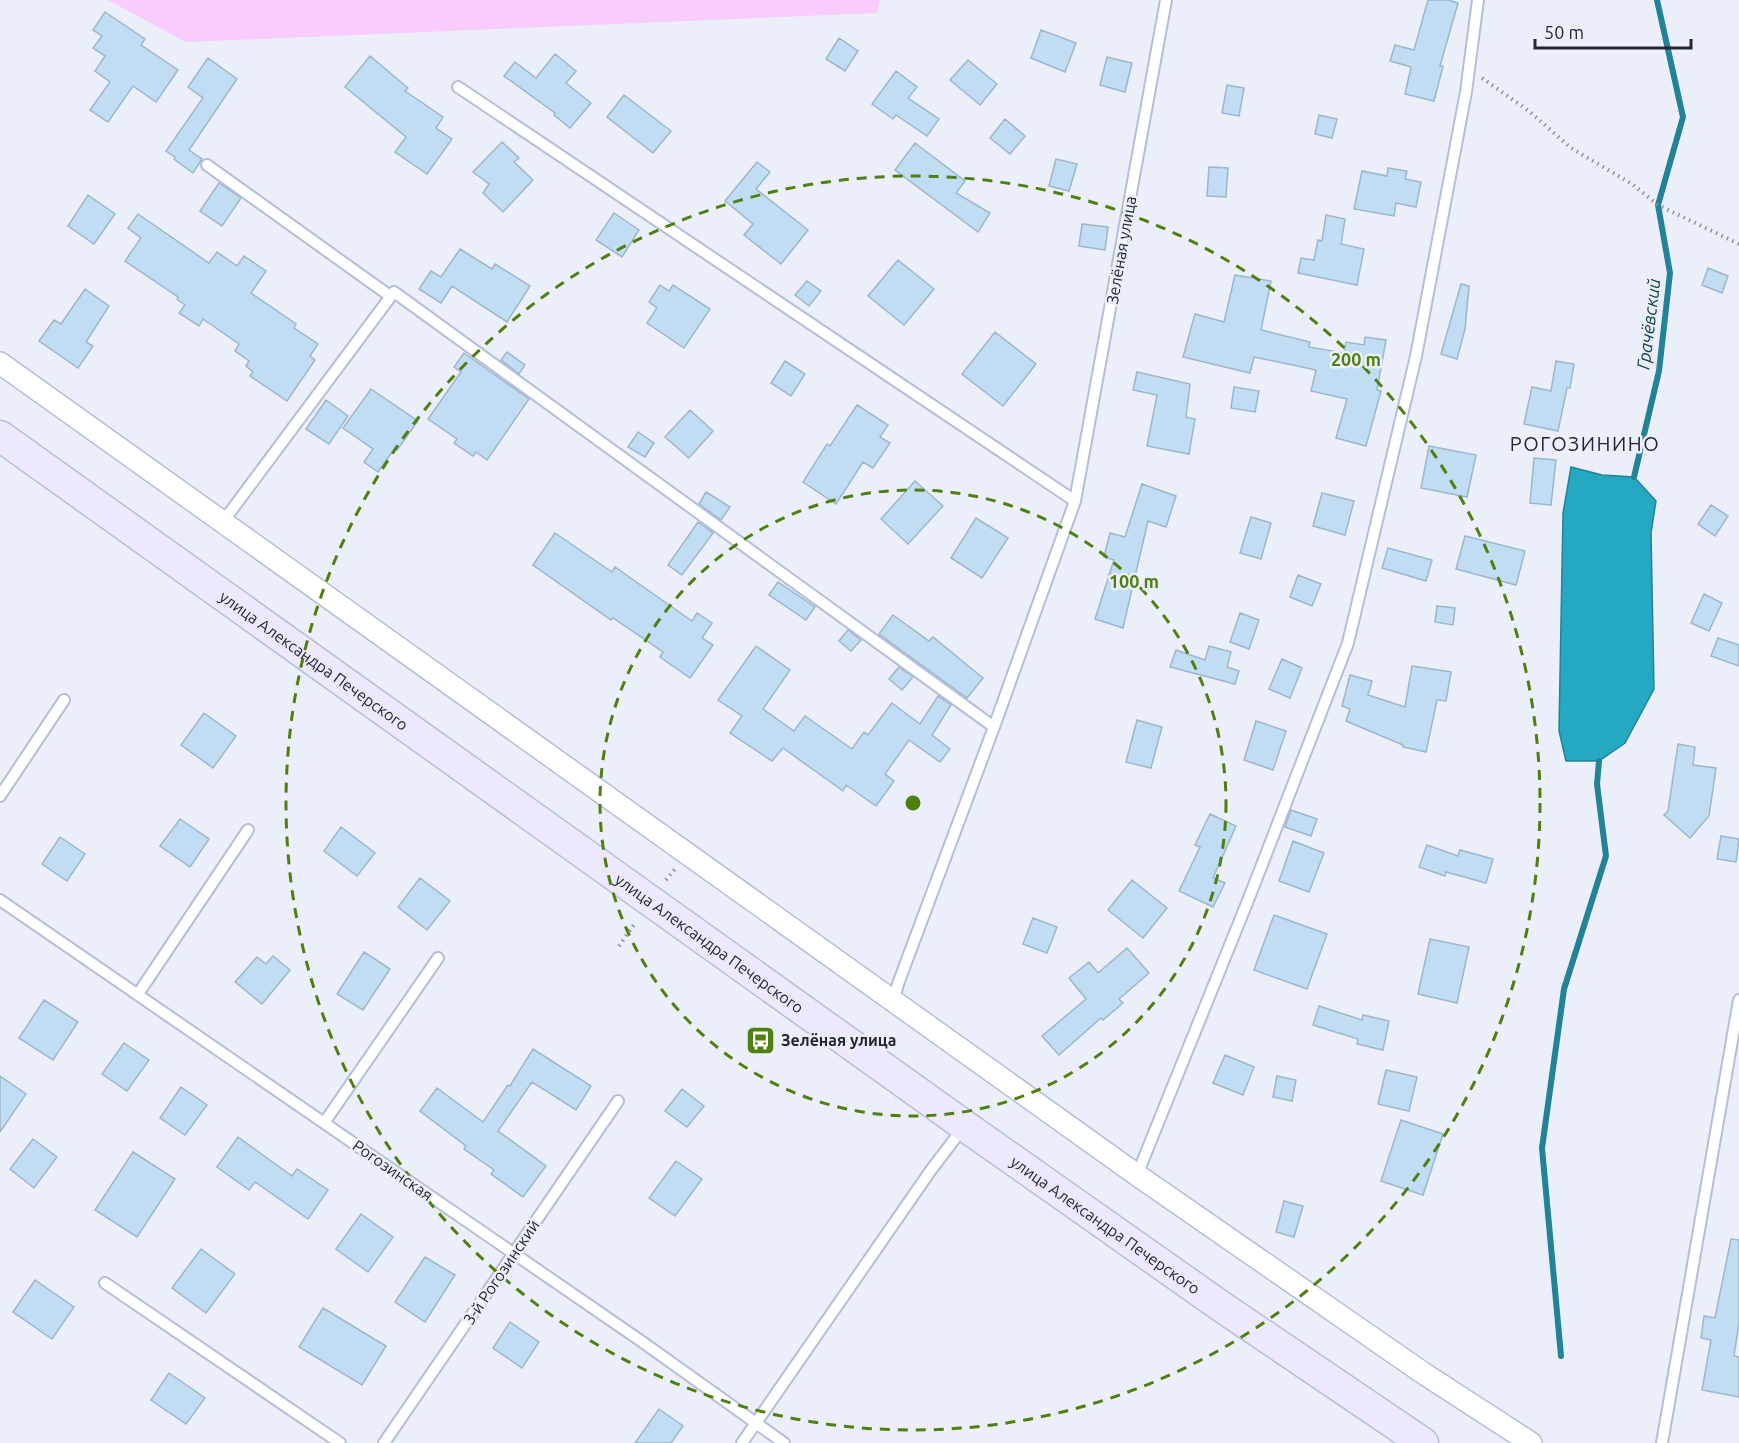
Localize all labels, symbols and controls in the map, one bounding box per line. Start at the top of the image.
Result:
scale bar [1535,12,1691,50]
text: 50 m [1544,22,1584,42]
street label: Зелёная улица [1103,194,1139,306]
water label: Грачёвский [1632,277,1664,371]
text: 200 m [1331,349,1381,369]
district label: РОГОЗИНИНО [1510,432,1660,455]
text: 100 m [1109,571,1159,591]
street label: улица Александра Печерского [216,587,412,734]
centre of rings [903,793,923,813]
street label: улица Александра Печерского [612,870,807,1017]
bus stop icon: Зелёная улица [744,1024,776,1056]
place label: Зелёная улица [781,1031,896,1049]
street label: Рогозинская [350,1136,436,1204]
street label: улица Александра Печерского [1007,1152,1203,1298]
street label: 3-й Рогозинский [459,1216,543,1328]

